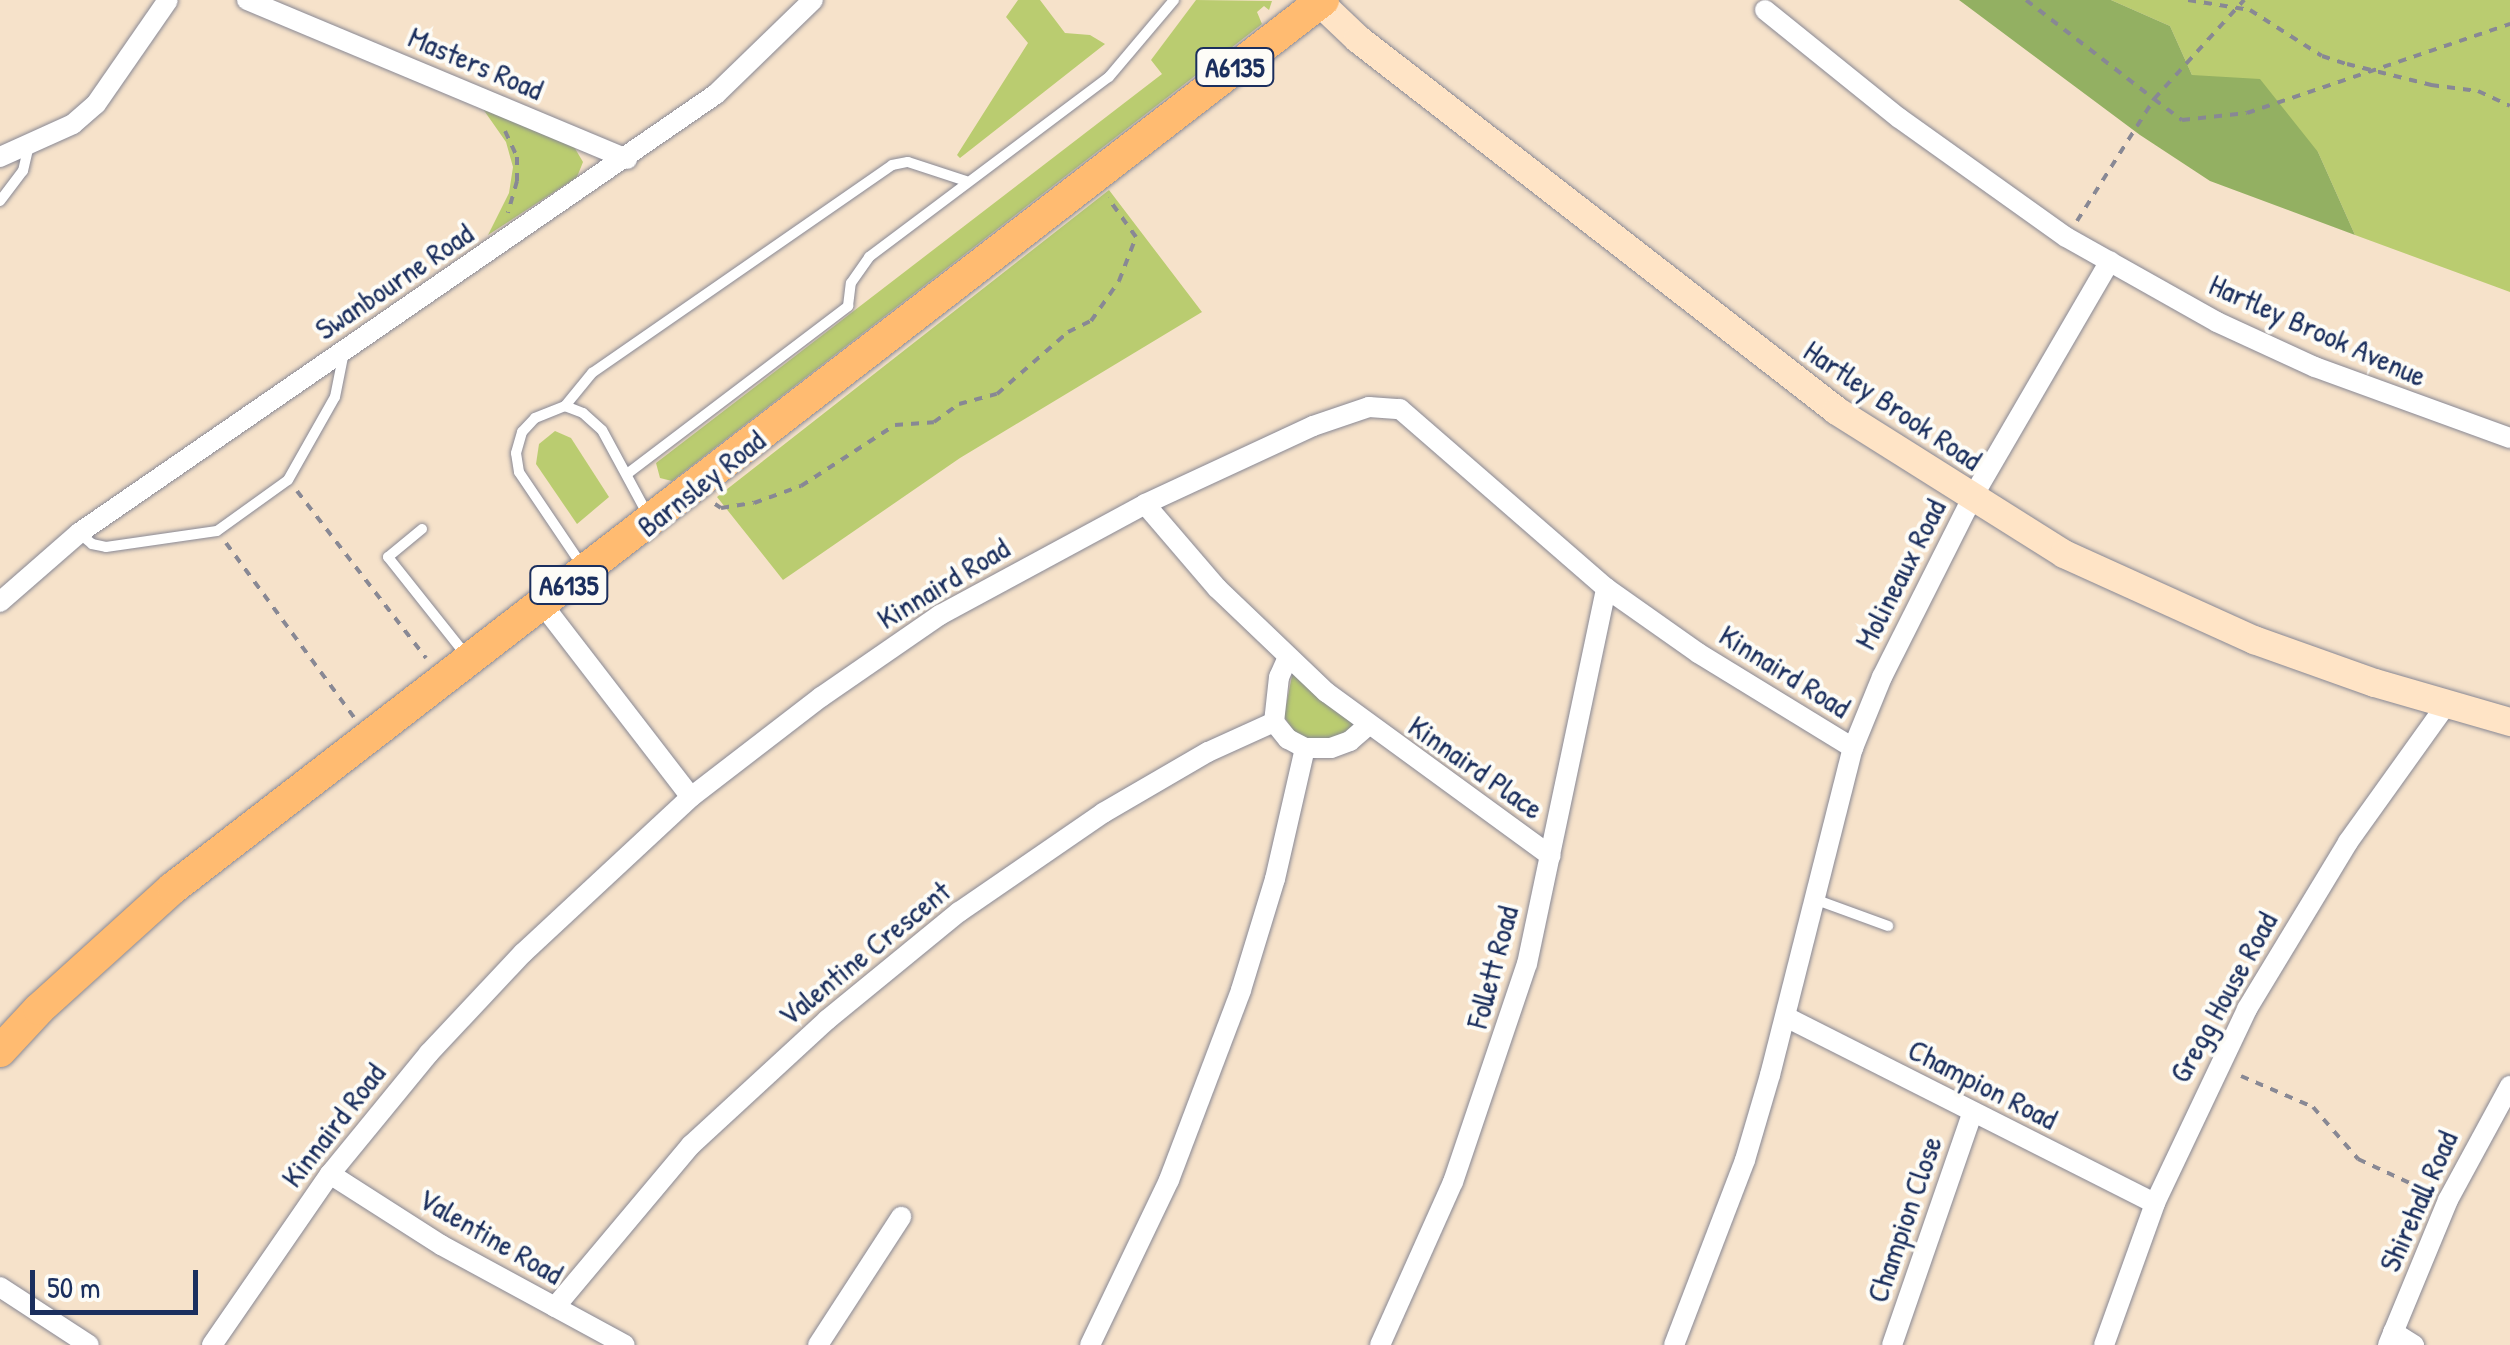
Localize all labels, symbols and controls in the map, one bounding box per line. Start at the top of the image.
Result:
street label: Masters Road [403,19,549,107]
road number: A6135 [1195,44,1275,90]
street label: Swanbourne Road [308,215,480,347]
street label: Hartley Brook Avenue [2204,266,2432,394]
street label: Hartley Brook Road [1797,332,1989,478]
street label: Barnsley Road [630,422,772,544]
street label: Molineaux Road [1847,493,1953,655]
street label: Kinnaird Road [871,530,1015,636]
road number: A6135 [529,562,609,608]
street label: Kinnaird Road [1713,617,1857,725]
street label: Kinnaird Place [1402,708,1550,826]
street label: Valentine Crescent [771,873,957,1033]
street label: Follett Road [1458,902,1526,1032]
street label: Gregg House Road [2161,906,2285,1088]
street label: Champion Road [1902,1031,2064,1137]
street label: Kinnaird Road [273,1056,393,1194]
street label: Shirehall Road [2371,1125,2465,1277]
street label: Champion Close [1859,1131,1949,1307]
street label: Valentine Road [412,1180,570,1292]
scale bar [35,1250,202,1312]
text: 50 m [47,1267,100,1307]

